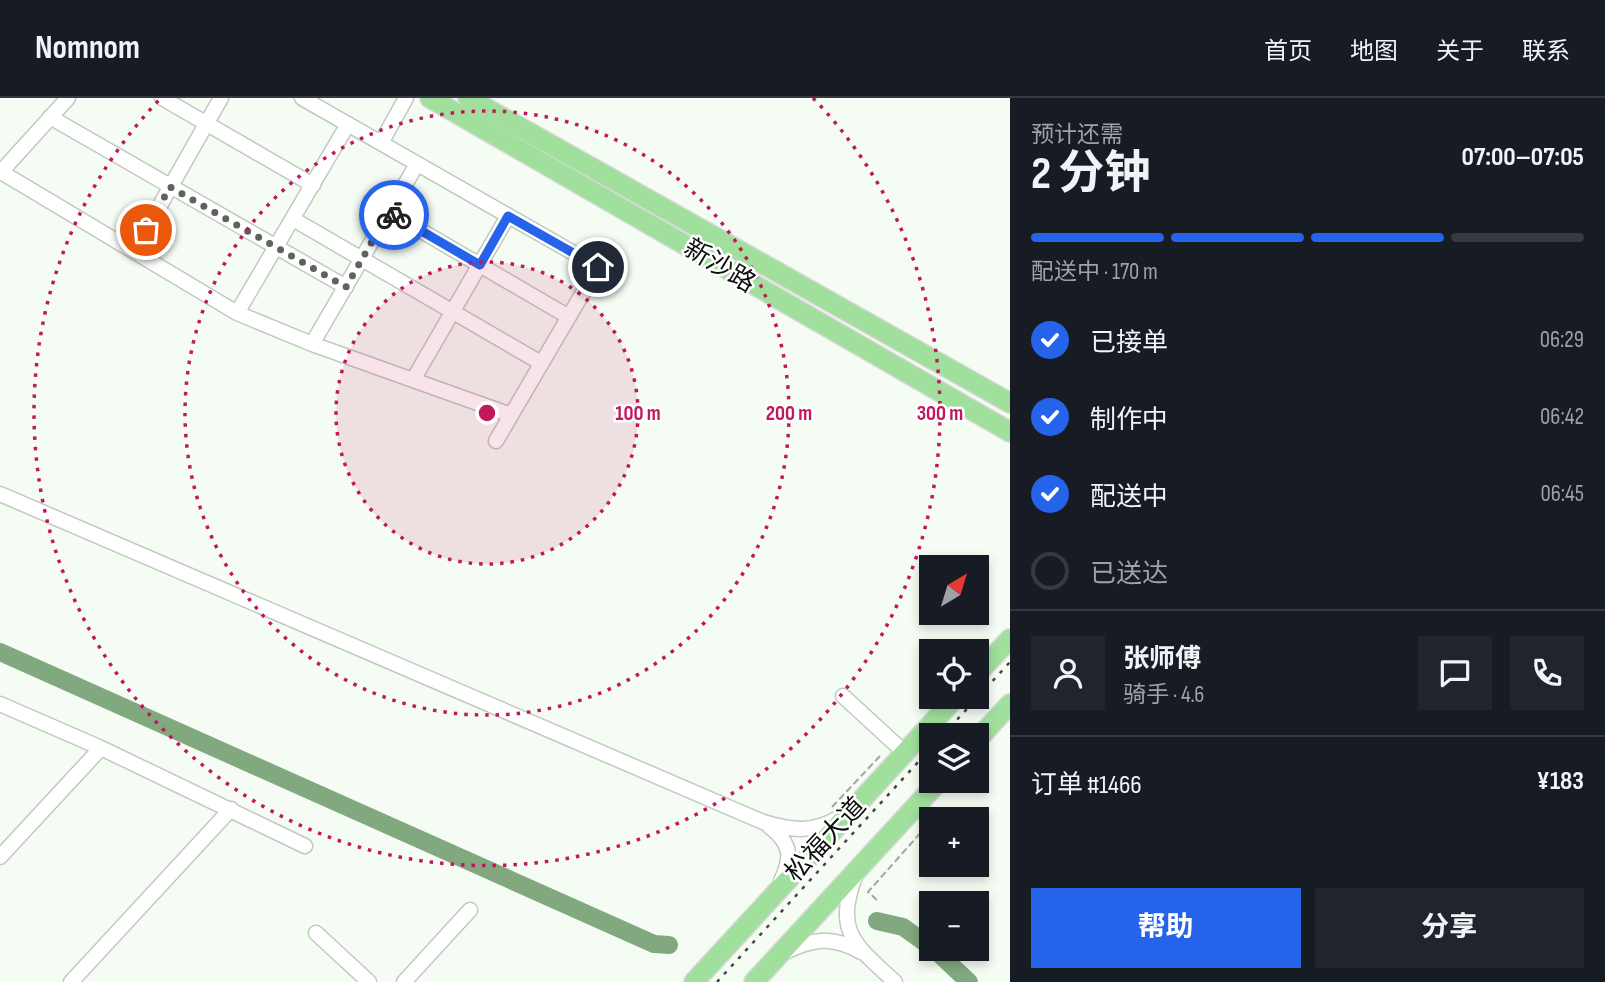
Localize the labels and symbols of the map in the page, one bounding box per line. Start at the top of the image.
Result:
courier [359,180,429,250]
pin [116,200,176,260]
street label: 新沙路 [678,233,761,300]
pin [568,237,628,297]
centre of rings [475,401,499,425]
text: 100 m [615,401,661,426]
text: 200 m [766,401,812,426]
text: 300 m [917,401,963,426]
north arrow [919,555,989,625]
street label: 松福大道 [779,791,873,889]

